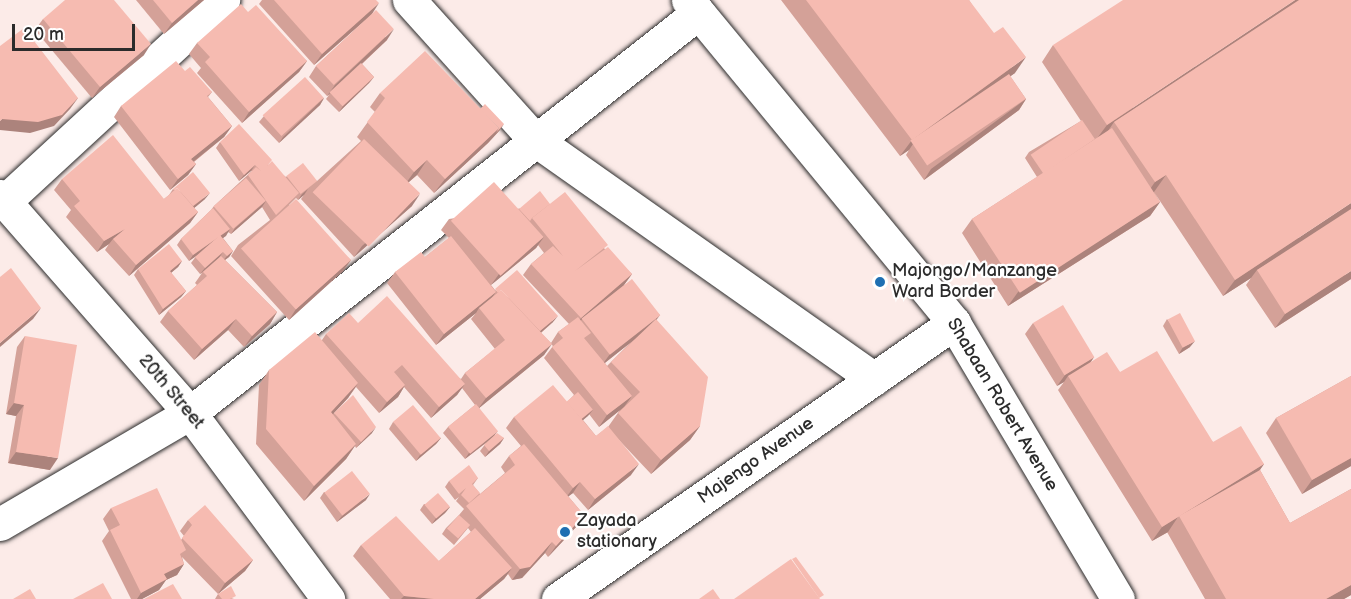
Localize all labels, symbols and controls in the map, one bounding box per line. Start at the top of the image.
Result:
scale bar [15,12,138,50]
text: 20 m [23,24,64,45]
place label: Majongo/Manzange Ward Border [892,261,1057,304]
marker: Majongo/Manzange Ward Border [873,275,887,289]
street label: Shabaan Robert Avenue [942,315,1062,495]
street label: 20th Street [133,350,209,434]
street label: Majengo Avenue [694,413,818,509]
place label: Zayada stationary [577,511,657,554]
marker: Zayada stationary [558,525,572,539]

